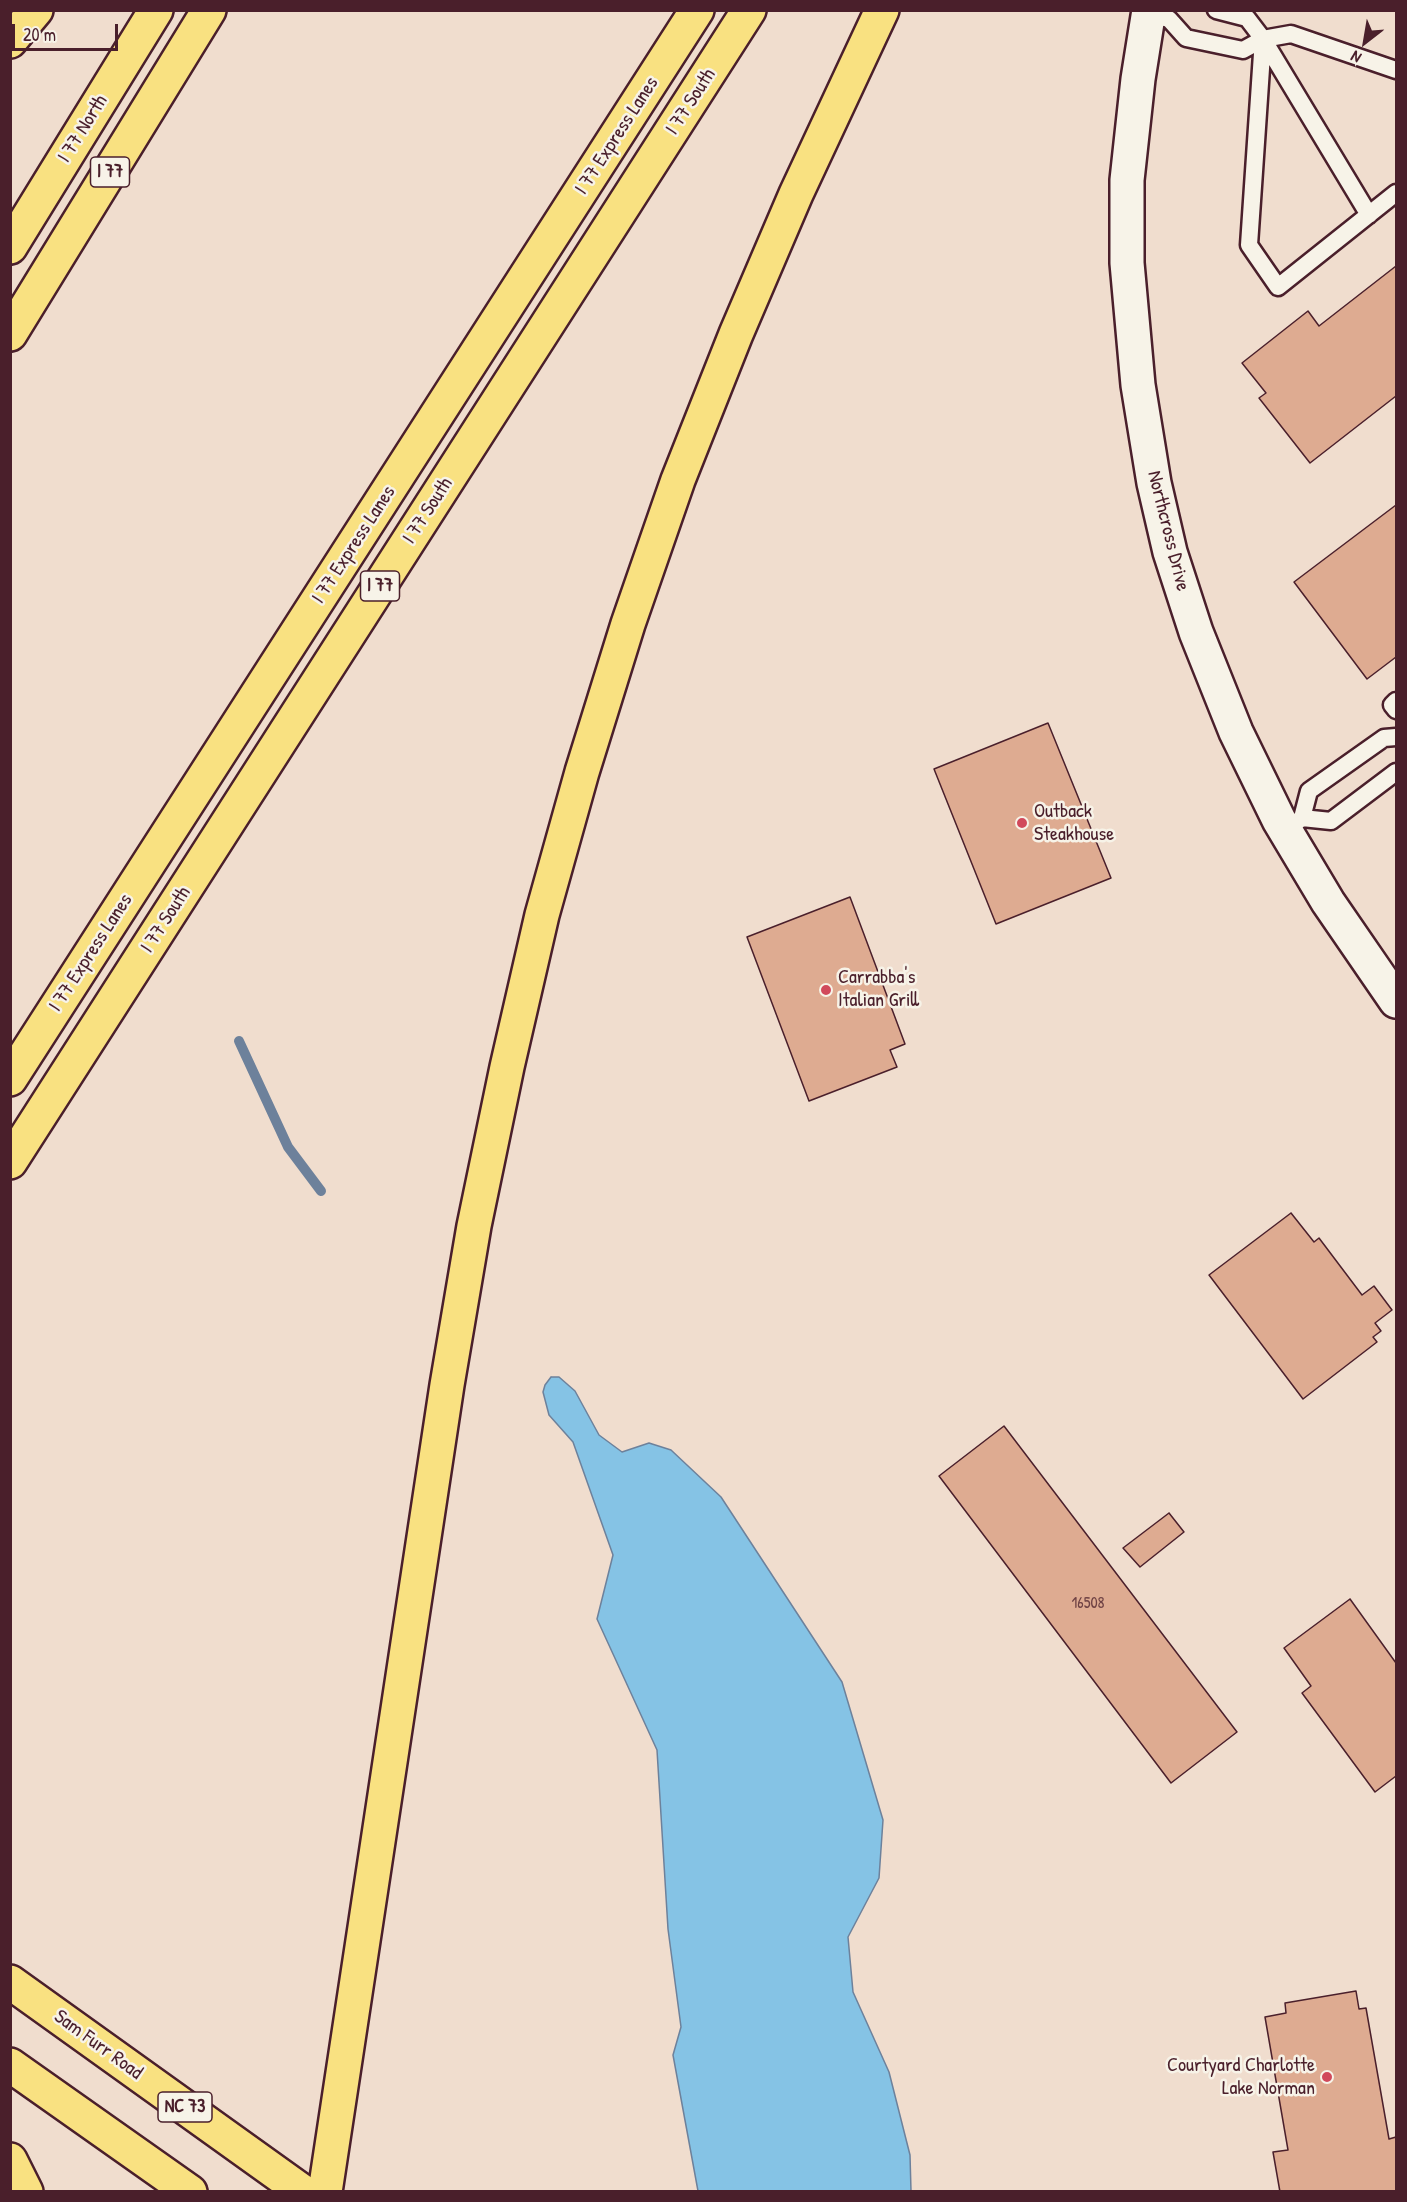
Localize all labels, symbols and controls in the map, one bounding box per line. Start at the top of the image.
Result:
scale bar [15,12,122,50]
north arrow [1335,12,1395,72]
text: 20 m [23,22,56,47]
text: N [1346,46,1365,69]
street label: I 77 South [661,64,721,140]
street label: I 77 Express Lanes [570,73,664,199]
street label: I 77 North [53,91,113,167]
road number: I 77 [90,157,130,187]
street label: Northcross Drive [1141,469,1195,593]
street label: I 77 South [398,473,458,549]
street label: I 77 Express Lanes [307,482,401,608]
road number: I 77 [360,571,400,601]
place label: Outback Steakhouse [1034,800,1114,847]
marker: Outback Steakhouse [1015,816,1029,830]
street label: I 77 South [136,882,196,958]
street label: I 77 Express Lanes [44,890,138,1016]
place label: Carrabba's Italian Grill [838,966,919,1013]
marker: Carrabba's Italian Grill [819,983,833,997]
house number: 16508 [1071,1594,1105,1614]
street label: Sam Furr Road [49,2005,147,2085]
place label: Courtyard Charlotte Lake Norman [1167,2054,1315,2101]
marker: Courtyard Charlotte Lake Norman [1320,2070,1334,2084]
road number: NC 73 [158,2092,212,2122]

